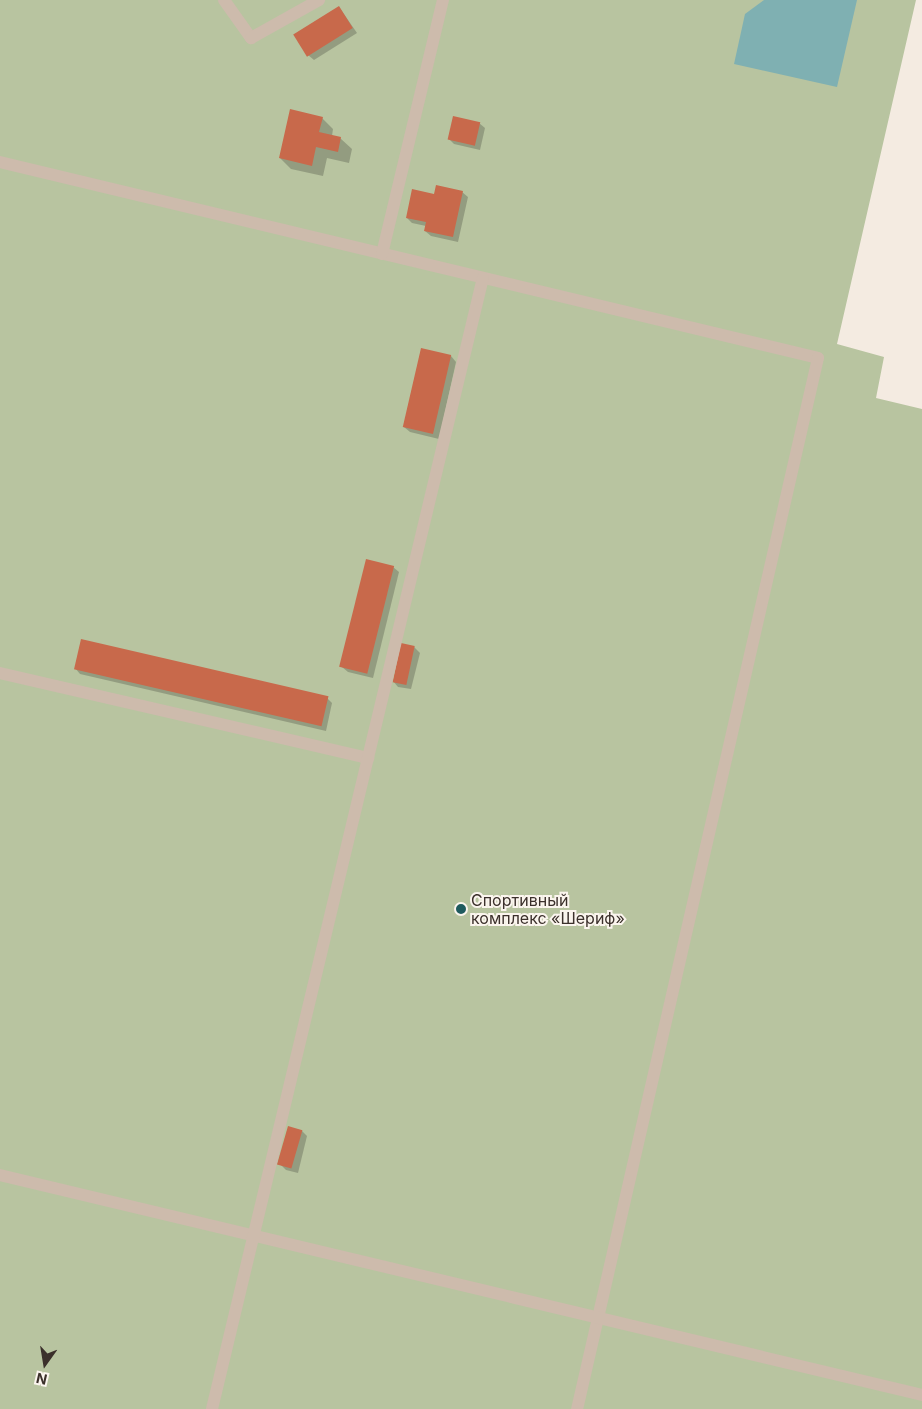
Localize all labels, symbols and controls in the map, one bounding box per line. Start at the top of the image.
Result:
place label: Спортивный комплекс «Шериф» [471,890,625,928]
marker: Спортивный комплекс «Шериф» [455,903,467,915]
north arrow [20,1339,70,1389]
text: N [34,1370,49,1389]

